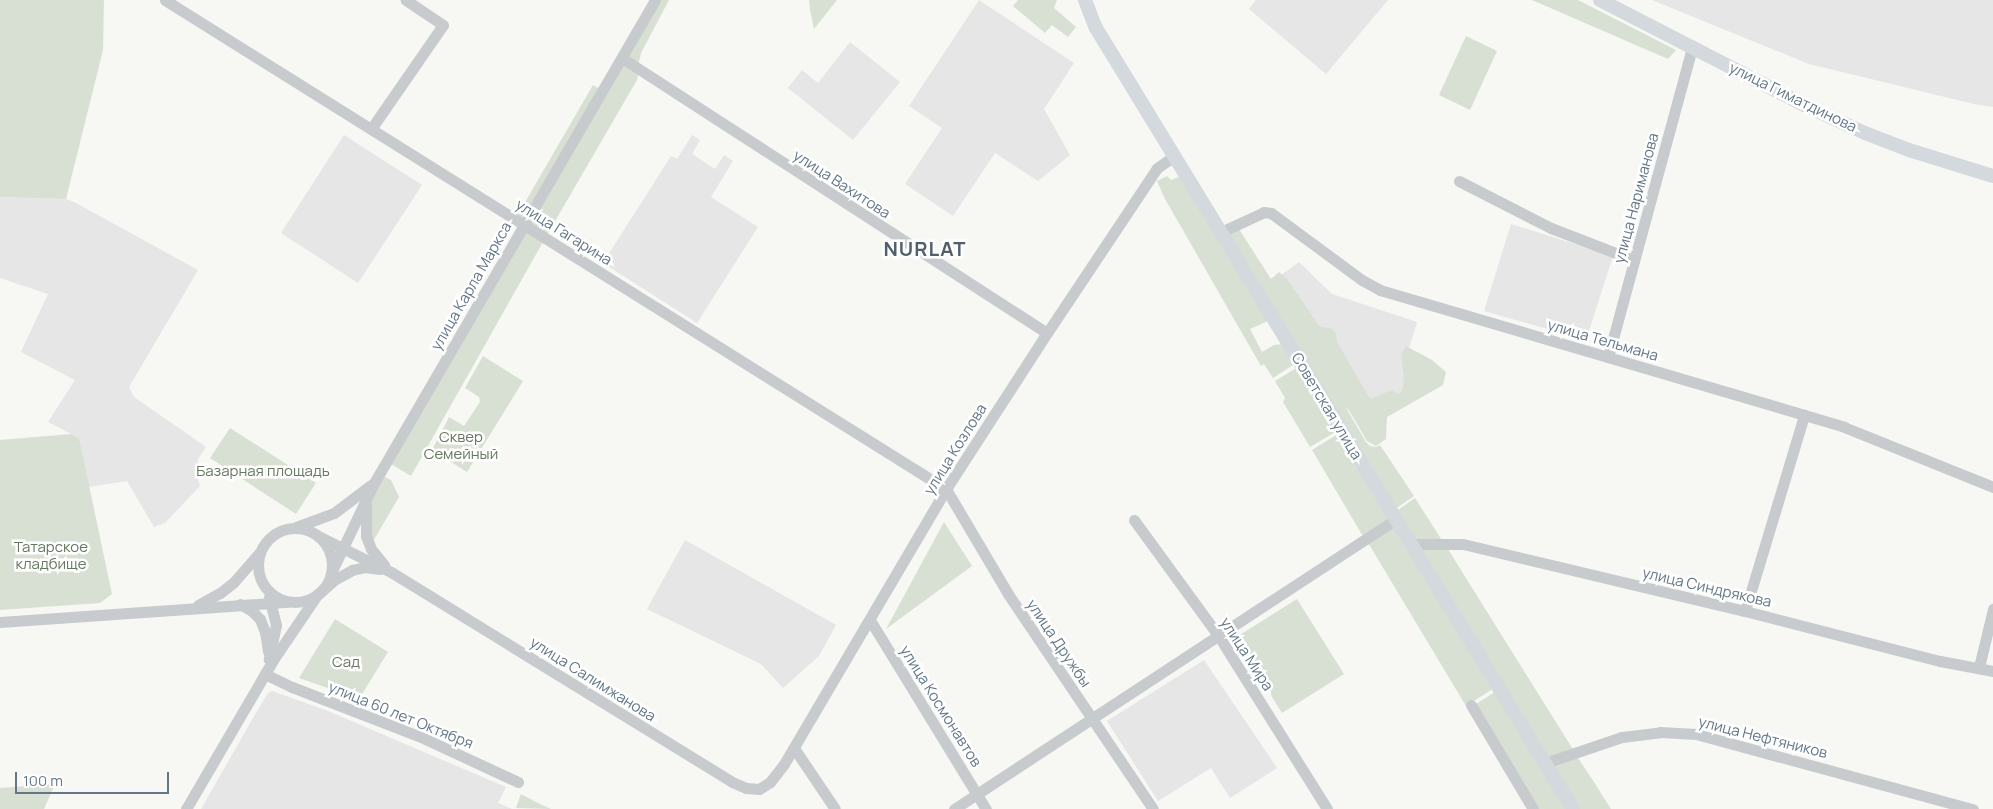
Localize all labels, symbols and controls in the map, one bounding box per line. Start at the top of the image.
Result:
street label: улица Гиматдинова [1726,58,1860,136]
street label: улица Нариманова [1610,131,1662,265]
street label: улица Вахитова [790,146,894,222]
street label: улица Гагарина [512,195,616,269]
street label: улица Карла Маркса [427,219,515,353]
district label: NURLAT [883,236,967,260]
street label: улица Тельмана [1545,316,1661,364]
street label: Советская улица [1288,349,1366,463]
street label: улица Козлова [920,400,990,498]
park label: Сквер Семейный [424,427,498,462]
park label: Базарная площадь [196,462,330,480]
park label: Татарское кладбище [14,537,88,572]
street label: улица Синдрякова [1641,563,1773,611]
street label: улица Дружбы [1023,596,1095,690]
street label: улица Мира [1217,614,1277,694]
street label: улица Салимжанова [527,633,659,725]
street label: улица Космонавтов [896,642,986,770]
park label: Сад [332,653,360,671]
street label: улица 60 лет Октября [326,678,476,752]
street label: улица Нефтяников [1697,712,1829,762]
scale bar [18,762,171,794]
text: 100 m [23,770,63,791]

